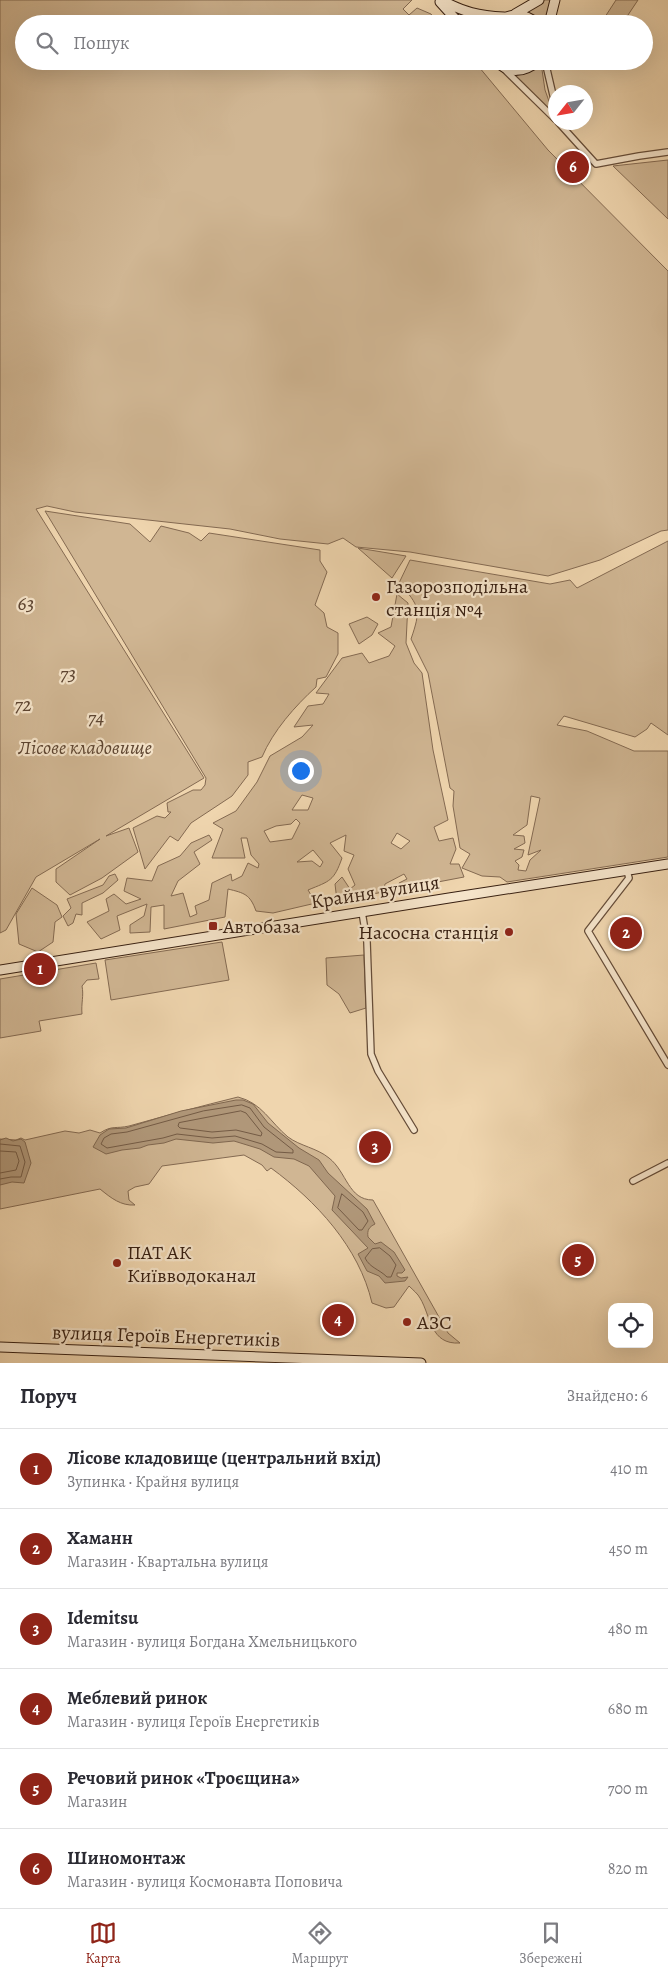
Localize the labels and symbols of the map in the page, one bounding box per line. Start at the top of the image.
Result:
north arrow [548,85,593,130]
pin: 6 [557,148,589,186]
place label: Газорозподільна станція №4 [386,573,529,623]
park label: 63 [18,590,34,617]
marker: Газорозподільна станція №4 [370,591,382,603]
park label: 73 [60,660,76,687]
park label: 72 [14,691,32,718]
park label: 74 [88,704,104,731]
park label: Лісове кладовище [17,734,152,761]
your location [288,758,314,784]
street label: Крайня вулиця [309,868,441,916]
place label: Автобаза [222,913,301,940]
pin: 2 [610,914,642,952]
place label: Насосна станція [358,919,499,946]
marker: Автобаза [207,920,219,932]
marker: Насосна станція [503,926,515,938]
pin: 1 [24,950,56,988]
pin: 3 [359,1128,391,1166]
place label: ПАТ АК Київводоканал [127,1239,256,1289]
pin: 5 [562,1241,594,1279]
marker: ПАТ АК Київводоканал [111,1257,123,1269]
pin: 4 [322,1301,354,1339]
place label: АЗС [416,1309,452,1336]
marker: АЗС [401,1316,413,1328]
street label: вулиця Героїв Енергетиків [51,1319,281,1353]

